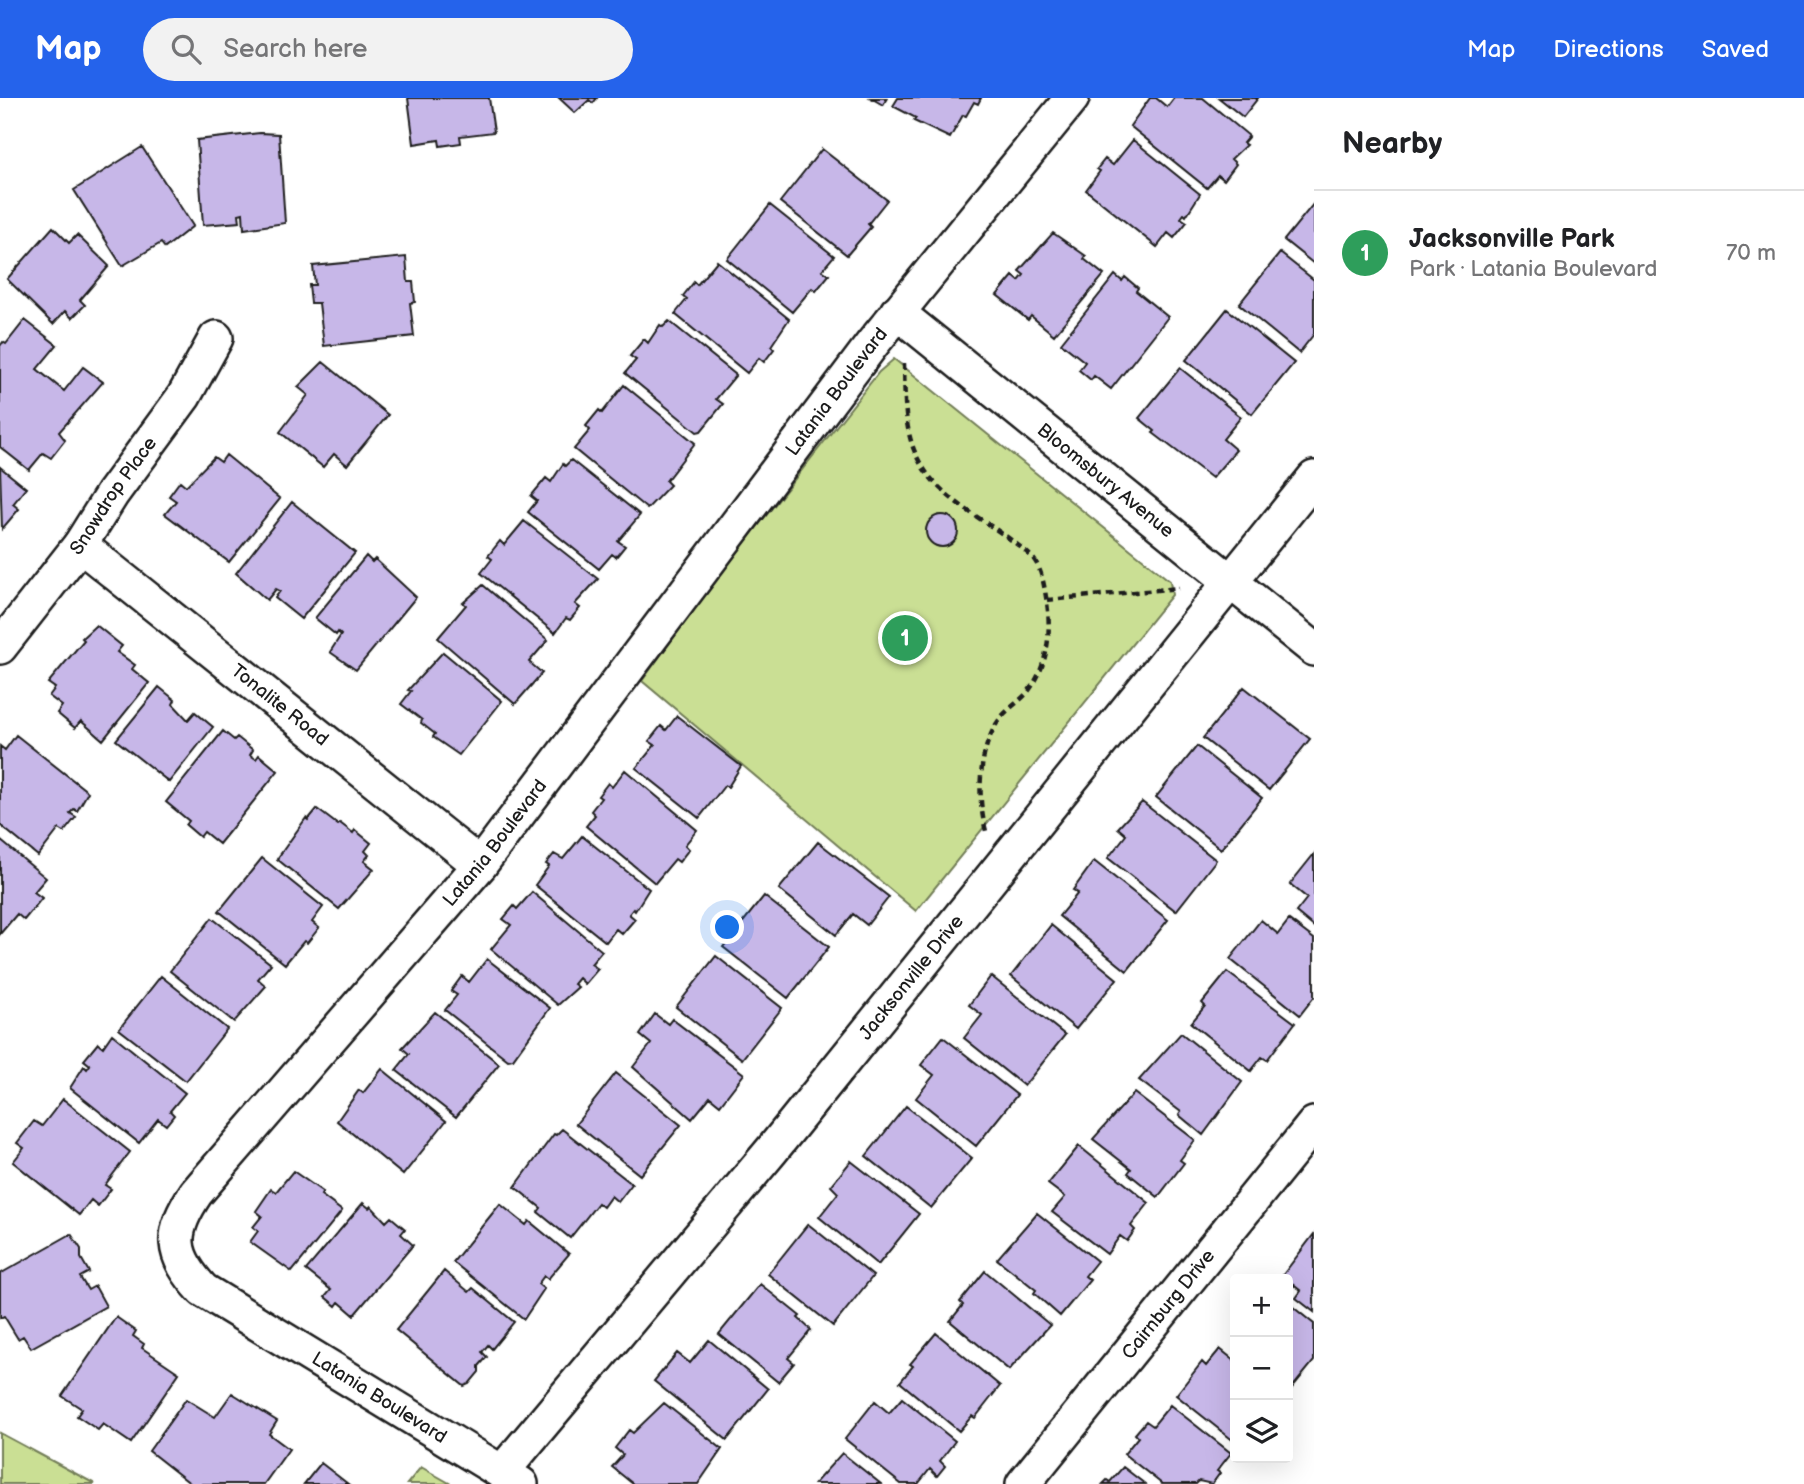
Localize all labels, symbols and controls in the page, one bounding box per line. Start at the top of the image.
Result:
search box [143,18,633,81]
text: Map [35,29,101,69]
icon: search [167,30,205,68]
text: Search here [223,34,367,65]
text: Map [1467,35,1515,64]
text: Directions [1553,35,1664,64]
text: Saved [1702,35,1769,64]
text: Nearby [1342,126,1442,162]
text: Jacksonville Park [1409,224,1615,255]
text: 1 [1360,239,1370,267]
text: 70 m [1726,239,1776,267]
text: Park · Latania Boulevard [1409,255,1657,283]
street label: Latania Boulevard [781,323,892,460]
street label: Bloomsbury Avenue [1032,418,1178,543]
street label: Snowdrop Place [65,432,162,560]
pin: 1 [882,612,928,664]
street label: Tonalite Road [227,659,333,751]
street label: Latania Boulevard [438,775,552,911]
your location [710,910,744,944]
street label: Jacksonville Drive [854,910,968,1044]
street label: Cairnburg Drive [1117,1245,1220,1364]
map controls [1230,1274,1293,1463]
button: + [1230,1274,1293,1337]
button: − [1230,1337,1293,1400]
street label: Latania Boulevard [307,1347,451,1449]
button: layers [1230,1400,1293,1463]

